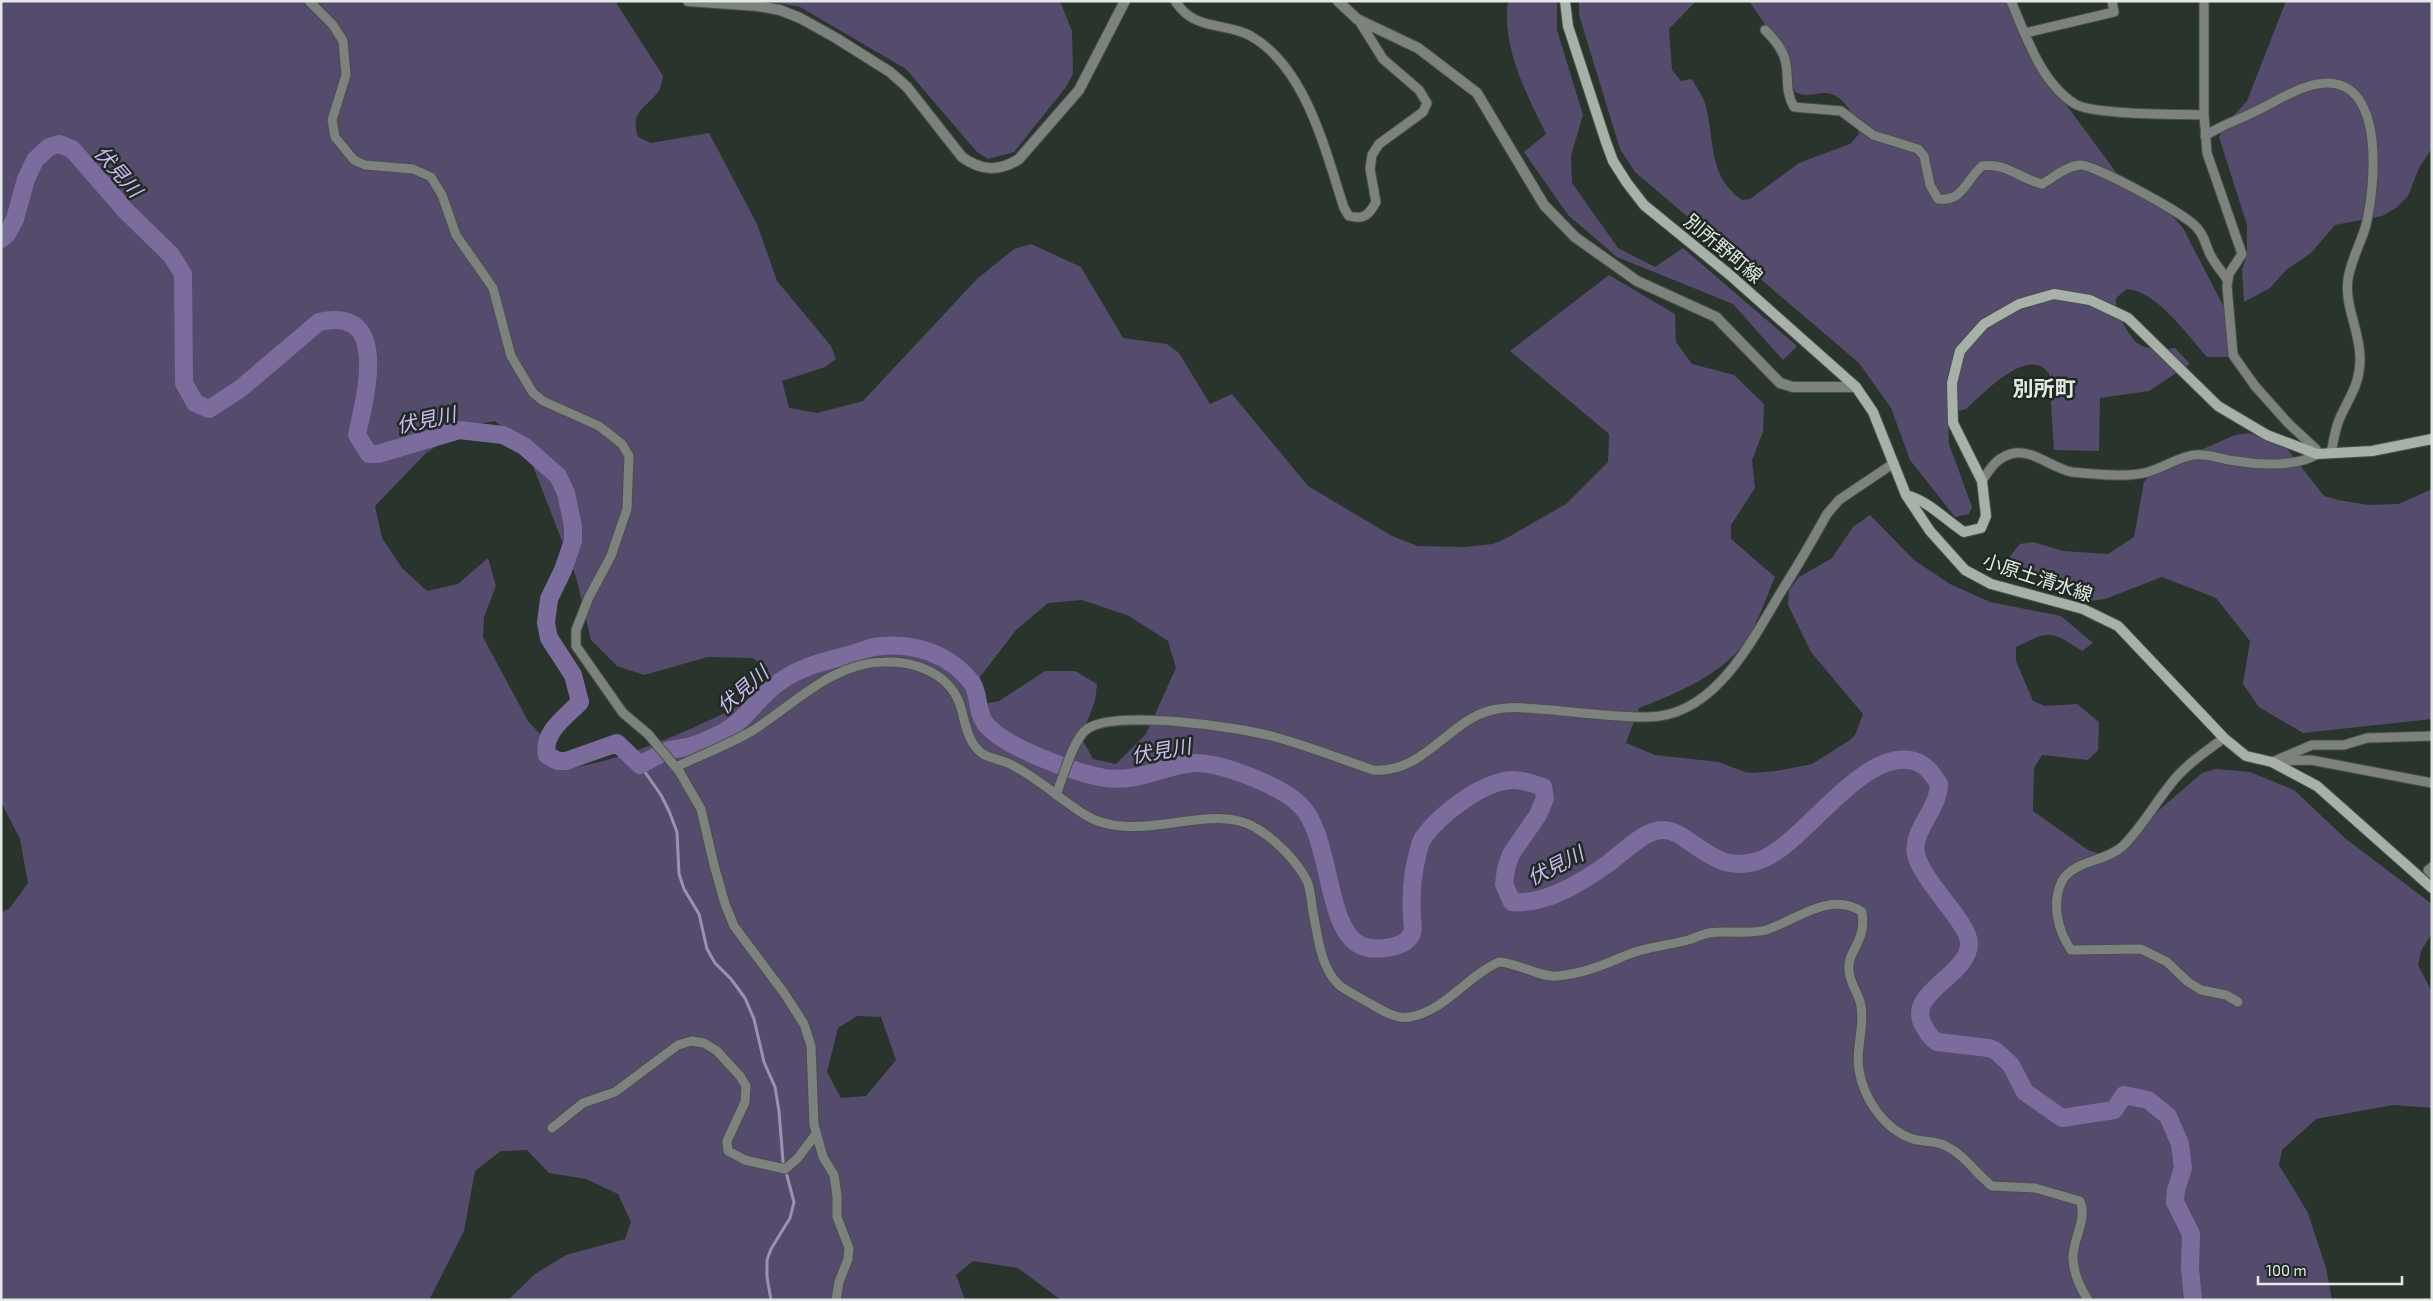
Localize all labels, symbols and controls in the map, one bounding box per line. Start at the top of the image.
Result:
water label: 伏見川 [90,140,149,203]
street label: 別所野町線 [1680,209,1768,287]
district label: 別所町 [2013,375,2076,400]
water label: 伏見川 [394,401,460,437]
street label: 小原土清水線 [1980,548,2096,606]
water label: 伏見川 [711,659,774,718]
water label: 伏見川 [1129,733,1195,767]
water label: 伏見川 [1523,840,1589,889]
scale bar [2258,1254,2402,1286]
text: 100 m [2266,1261,2307,1279]

